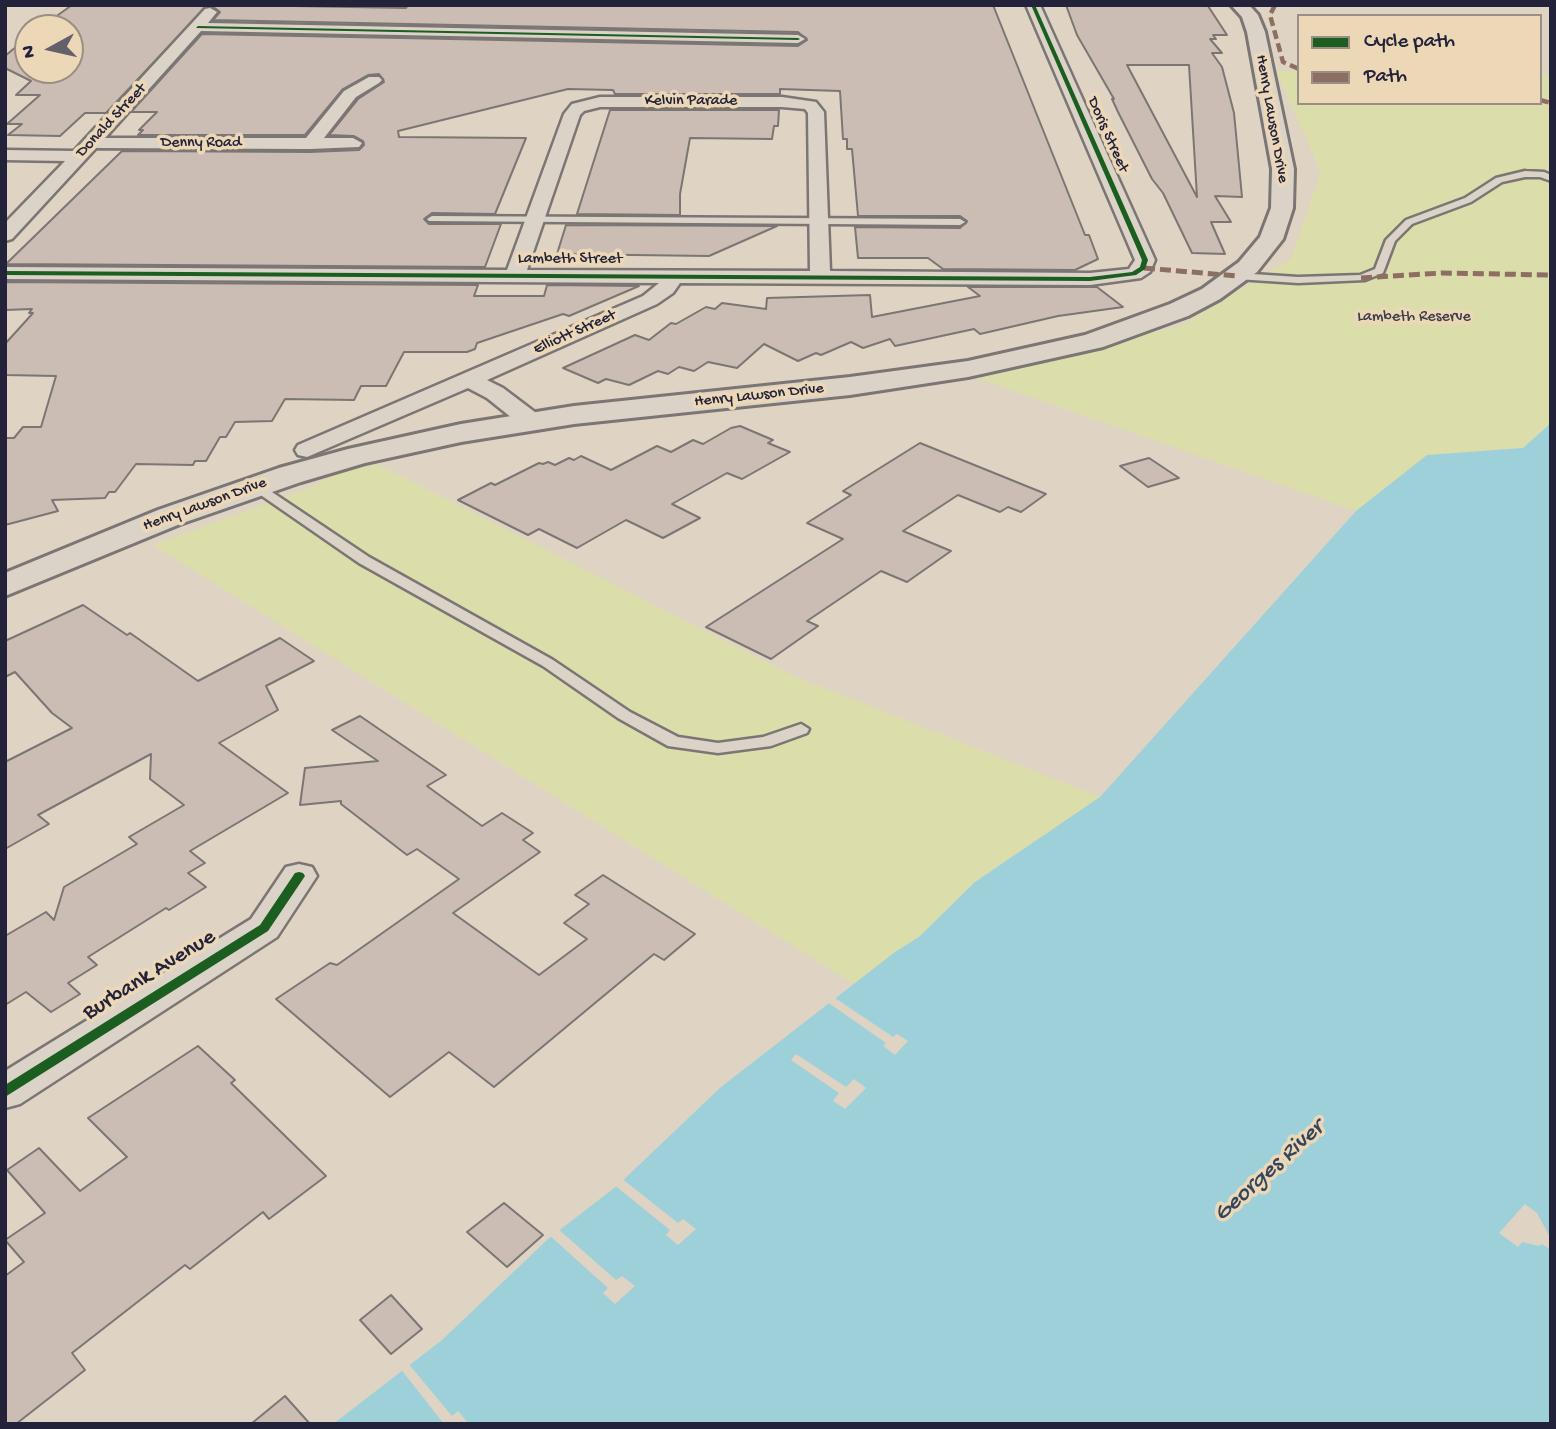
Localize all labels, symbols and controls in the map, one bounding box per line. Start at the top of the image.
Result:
north arrow [14,14,84,84]
legend [1297,14,1542,105]
text: Cycle path [1364,30,1455,55]
text: N [17,44,42,59]
street label: Henry Lawson Drive [1250,53,1292,185]
text: Path [1364,65,1407,90]
street label: Donald Street [73,80,151,162]
street label: Kelvin Parade [645,92,737,112]
street label: Doris Street [1082,94,1132,176]
street label: Denny Road [161,134,241,154]
street label: Lambeth Street [518,250,622,270]
street label: Elliott Street [531,306,619,360]
park label: Lambeth Reserve [1357,308,1471,328]
street label: Henry Lawson Drive [693,380,825,412]
street label: Henry Lawson Drive [141,474,269,536]
street label: Burbank Avenue [78,924,222,1028]
water label: Georges River [1209,1115,1331,1229]

